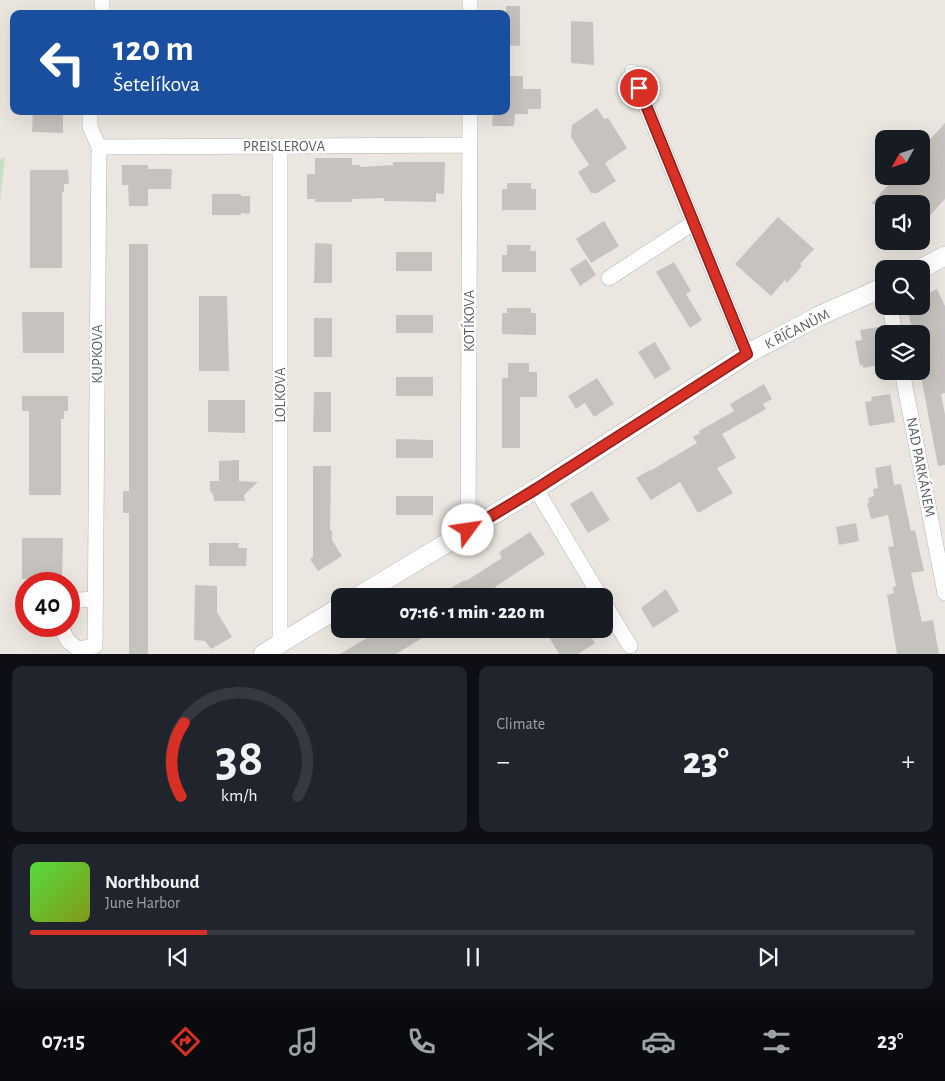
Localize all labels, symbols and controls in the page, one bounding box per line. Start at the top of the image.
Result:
icon: left [30,30,95,95]
text: 120 m [113,32,194,67]
pin [618,67,660,109]
text: Šetelíkova [113,73,200,95]
icon: arrive [625,74,653,102]
north arrow [875,130,930,185]
map controls [875,130,930,380]
street label: PREISLEROVA [243,139,325,154]
button: sound [875,195,930,250]
button: search [875,260,930,315]
street label: KOTÍKOVA [460,290,477,352]
street label: K ŘÍČANŮM [761,305,832,352]
street label: KUPKOVA [90,324,105,384]
button: layers [875,325,930,380]
street label: LOLKOVA [273,367,288,423]
street label: NAD PARKÁNEM [903,416,939,518]
position arrow [441,503,493,555]
speed limit sign: 40 [15,572,80,637]
text: 07:16 · 1 min · 220 m [399,603,545,622]
text: Climate [497,716,545,732]
text: 38 [215,733,263,785]
text: 23° [683,743,729,781]
text: − [497,748,510,776]
text: + [902,748,915,776]
text: km/h [221,787,258,805]
text: Northbound [105,873,200,892]
text: June Harbor [105,895,180,911]
icon: previous [164,943,192,971]
icon: pause [459,943,487,971]
icon: next [754,943,782,971]
icon: directions [168,1024,203,1059]
icon: music [286,1024,321,1059]
icon: phone [404,1024,439,1059]
icon: climate [523,1024,558,1059]
icon: car [641,1024,676,1059]
icon: filters [759,1024,794,1059]
text: 07:15 [42,1030,85,1052]
text: 23° [877,1030,903,1052]

